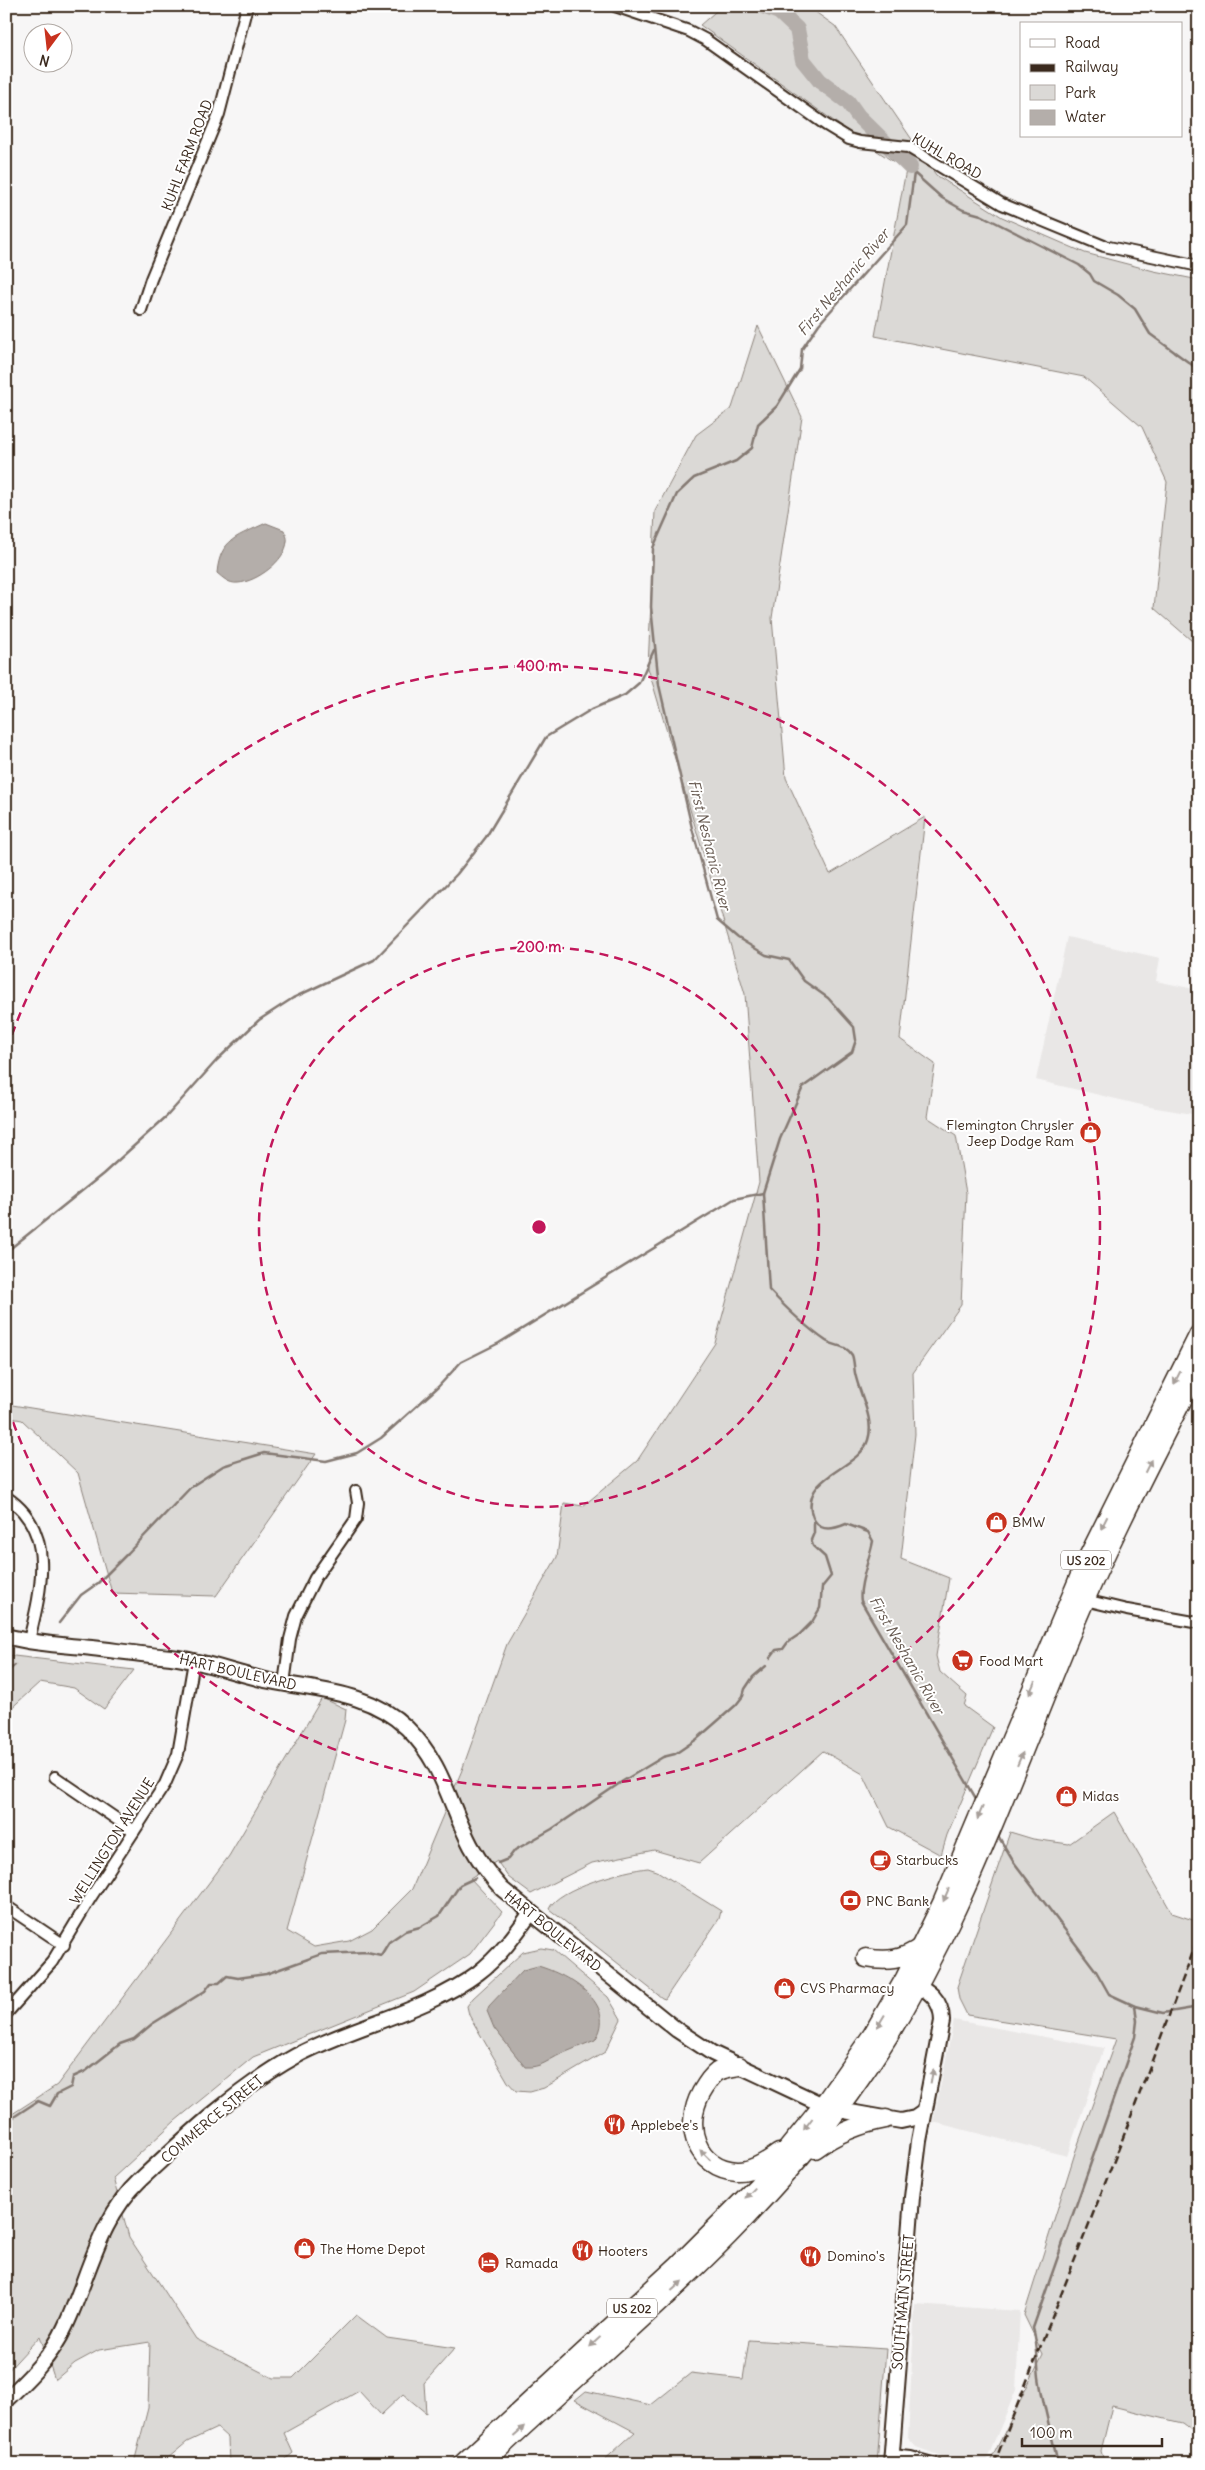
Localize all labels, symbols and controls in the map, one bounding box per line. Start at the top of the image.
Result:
north arrow [22,22,72,72]
legend [1020,22,1182,138]
text: Road [1065,33,1100,52]
text: N [38,51,52,71]
text: Railway [1065,57,1119,76]
text: Park [1065,83,1096,102]
street label: KUHL FARM ROAD [158,97,217,213]
text: Water [1065,107,1106,126]
street label: KUHL ROAD [909,129,985,183]
water label: First Neshanic River [793,223,894,339]
text: 400 m [516,656,562,675]
water label: First Neshanic River [685,778,736,914]
text: 200 m [517,937,561,956]
place label: Flemington Chrysler Jeep Dodge Ram [946,1116,1074,1150]
shop icon: Flemington Chrysler Jeep Dodge Ram [1078,1121,1102,1145]
centre of rings [530,1218,548,1236]
one-way arrow [1173,1370,1181,1385]
one-way arrow [1144,1459,1152,1473]
shop icon: BMW [984,1510,1008,1534]
place label: BMW [1012,1513,1046,1531]
one-way arrow [1100,1516,1108,1530]
road number: US 202 [1061,1550,1111,1570]
water label: First Neshanic River [865,1592,950,1719]
supermarket icon: Food Mart [951,1649,975,1673]
street label: HART BOULEVARD [178,1650,298,1694]
place label: Food Mart [979,1652,1044,1670]
one-way arrow [1028,1681,1036,1695]
one-way arrow [1016,1752,1024,1766]
street label: WELLINGTON AVENUE [66,1774,158,1908]
shop icon: Midas [1054,1784,1078,1808]
place label: Midas [1082,1787,1119,1805]
one-way arrow [976,1806,984,1821]
cafe icon: Starbucks [868,1848,892,1872]
place label: Starbucks [896,1851,958,1869]
street label: HART BOULEVARD [501,1886,605,1976]
one-way arrow [942,1888,950,1903]
bank icon: PNC Bank [838,1889,862,1913]
place label: PNC Bank [866,1892,929,1910]
shop icon: CVS Pharmacy [772,1976,796,2000]
place label: CVS Pharmacy [800,1979,895,1997]
one-way arrow [876,2014,885,2027]
one-way arrow [928,2069,936,2084]
street label: COMMERCE STREET [157,2071,267,2167]
restaurant icon: Applebee's [603,2113,627,2137]
place label: Applebee's [631,2116,698,2134]
one-way arrow [803,2117,814,2130]
one-way arrow [699,2149,711,2161]
one-way arrow [744,2186,756,2198]
street label: SOUTH MAIN STREET [888,2233,918,2371]
shop icon: The Home Depot [292,2237,316,2261]
restaurant icon: Hooters [570,2239,594,2263]
place label: The Home Depot [320,2240,426,2258]
place label: Hooters [598,2242,648,2260]
restaurant icon: Domino's [799,2244,823,2268]
place label: Domino's [827,2247,885,2265]
hotel icon: Ramada [477,2251,501,2275]
place label: Ramada [505,2254,558,2272]
one-way arrow [671,2280,683,2292]
road number: US 202 [607,2298,657,2318]
one-way arrow [589,2336,602,2347]
scale bar [1022,2415,1162,2447]
text: 100 m [1030,2423,1072,2442]
one-way arrow [512,2425,524,2437]

